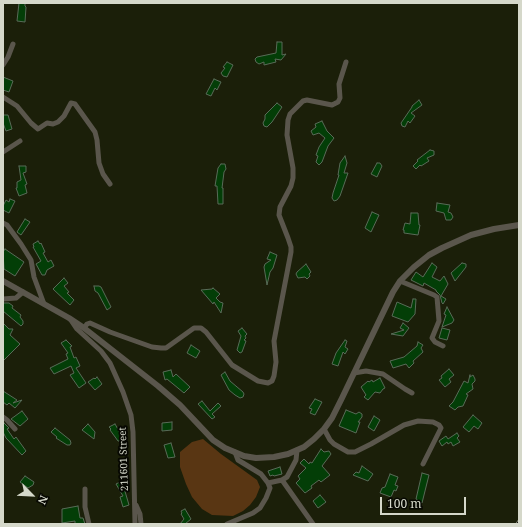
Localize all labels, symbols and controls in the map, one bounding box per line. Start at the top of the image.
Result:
street label: 211601 Street [117,427,131,491]
north arrow [12,475,52,515]
scale bar [382,489,468,515]
text: N [35,493,52,507]
text: 100 m [387,495,422,512]

